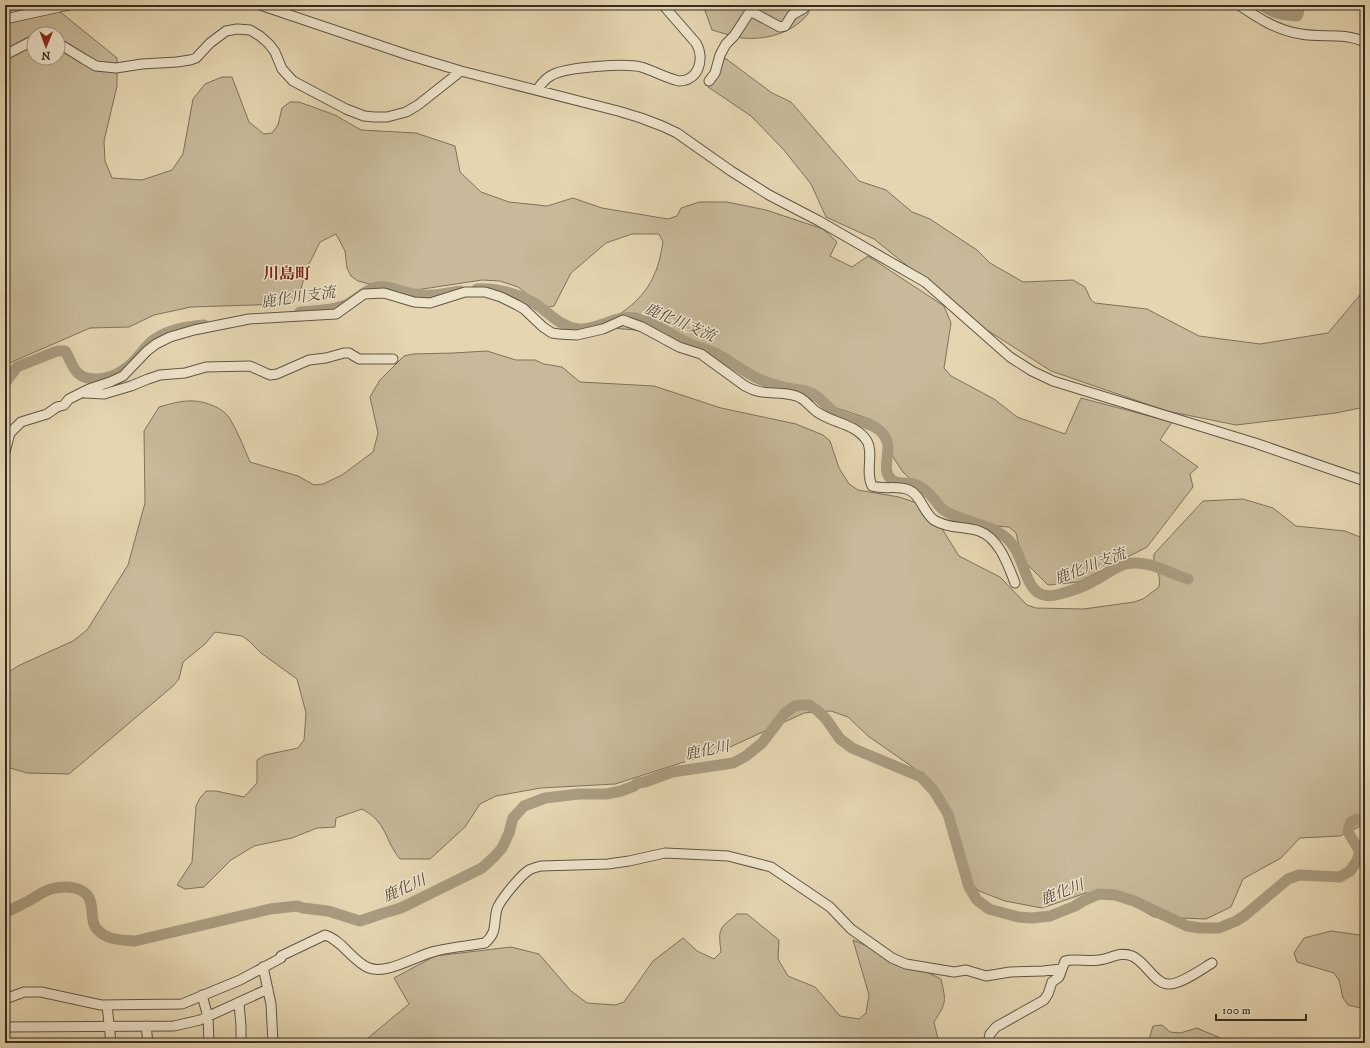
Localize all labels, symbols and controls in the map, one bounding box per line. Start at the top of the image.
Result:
north arrow [26,26,66,66]
text: N [41,48,50,62]
district label: 川島町 [263,264,311,284]
water label: 鹿化川支流 [260,282,339,312]
water label: 鹿化川支流 [642,299,721,347]
water label: 鹿化川支流 [1052,543,1131,589]
water label: 鹿化川 [683,736,733,764]
water label: 鹿化川 [380,870,430,906]
water label: 鹿化川 [1038,875,1088,909]
scale bar [1216,996,1306,1022]
text: 100 m [1222,1003,1251,1018]

